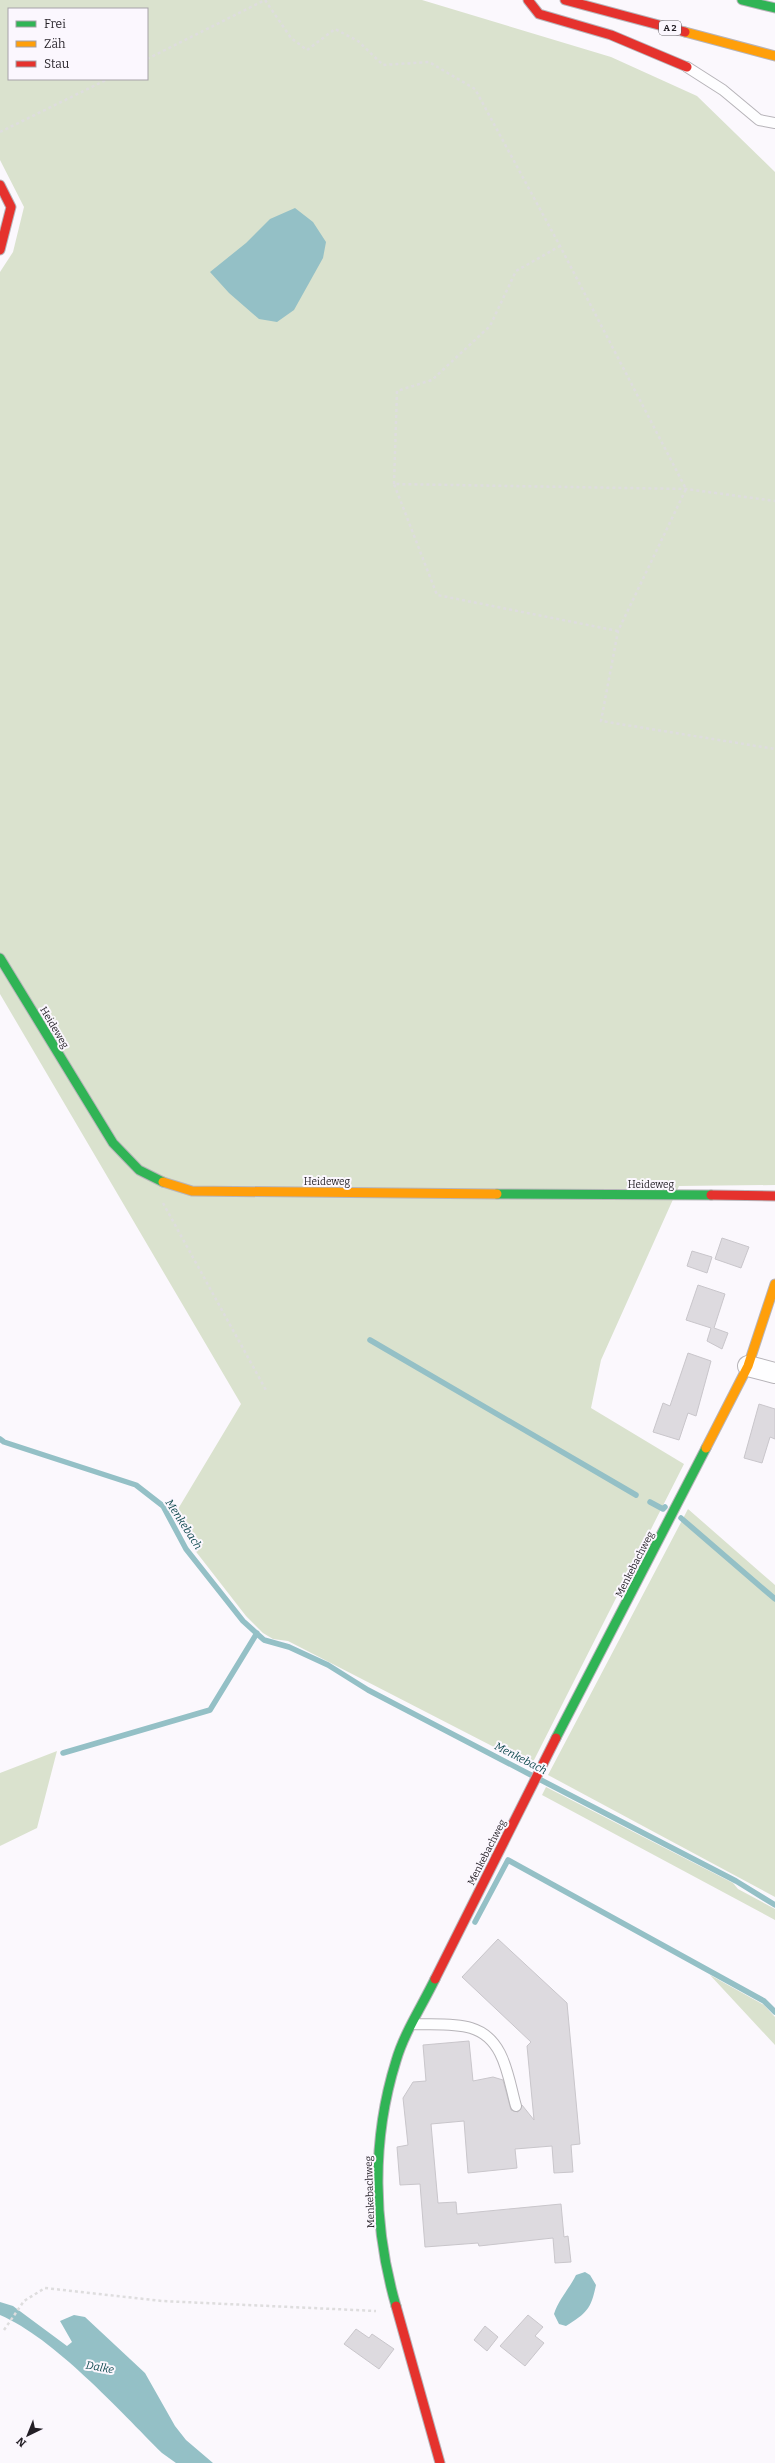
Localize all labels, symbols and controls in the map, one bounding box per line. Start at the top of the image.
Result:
legend [8,8,148,80]
text: Frei [44,17,66,31]
road number: A 2 [659,21,681,35]
text: Zäh [44,37,66,51]
text: Stau [44,57,70,71]
street label: Heideweg [37,1005,71,1051]
street label: Heideweg [304,1176,351,1188]
street label: Heideweg [628,1179,675,1191]
water label: Menkebach [163,1497,205,1552]
street label: Menkebachweg [613,1529,657,1599]
water label: Menkebach [492,1740,549,1777]
street label: Menkebachweg [465,1817,509,1887]
street label: Menkebachweg [363,2155,377,2228]
water label: Dalke [85,2359,115,2376]
north arrow [8,2415,48,2455]
text: N [14,2434,29,2450]

